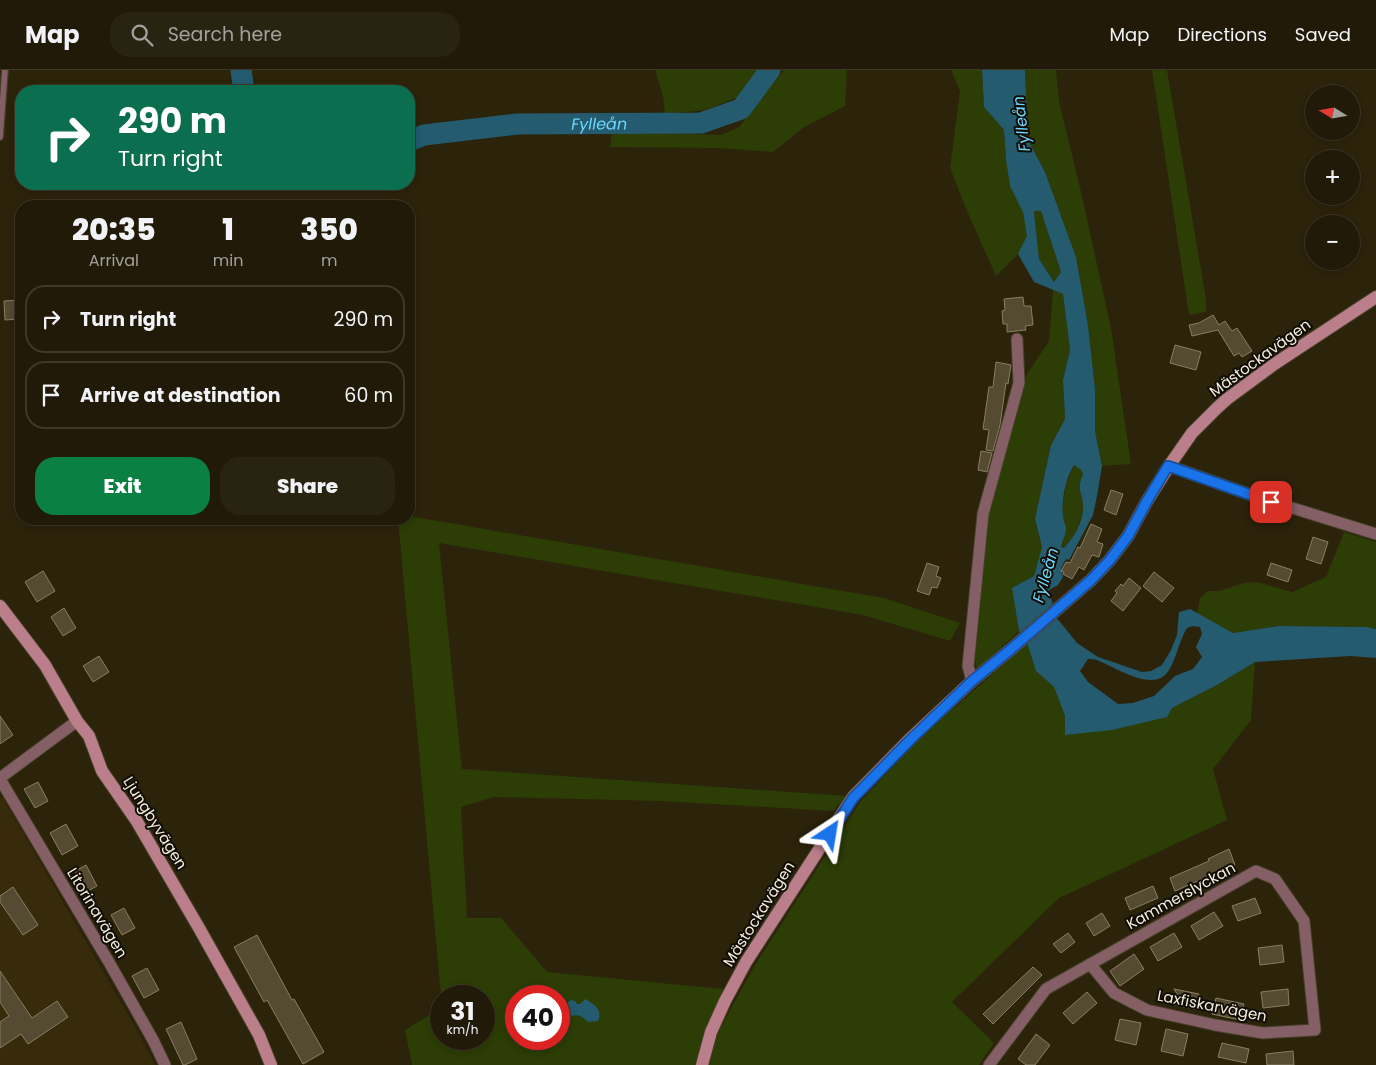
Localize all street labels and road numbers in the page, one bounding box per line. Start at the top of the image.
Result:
street label: Mästockavägen [1205,314,1315,402]
street label: Ljungbyvägen [119,772,192,873]
street label: Mästockavägen [718,857,799,970]
street label: Kammerslyckan [1123,857,1239,934]
street label: Litorinavägen [62,864,133,962]
street label: Laxfiskarvägen [1155,985,1269,1026]

